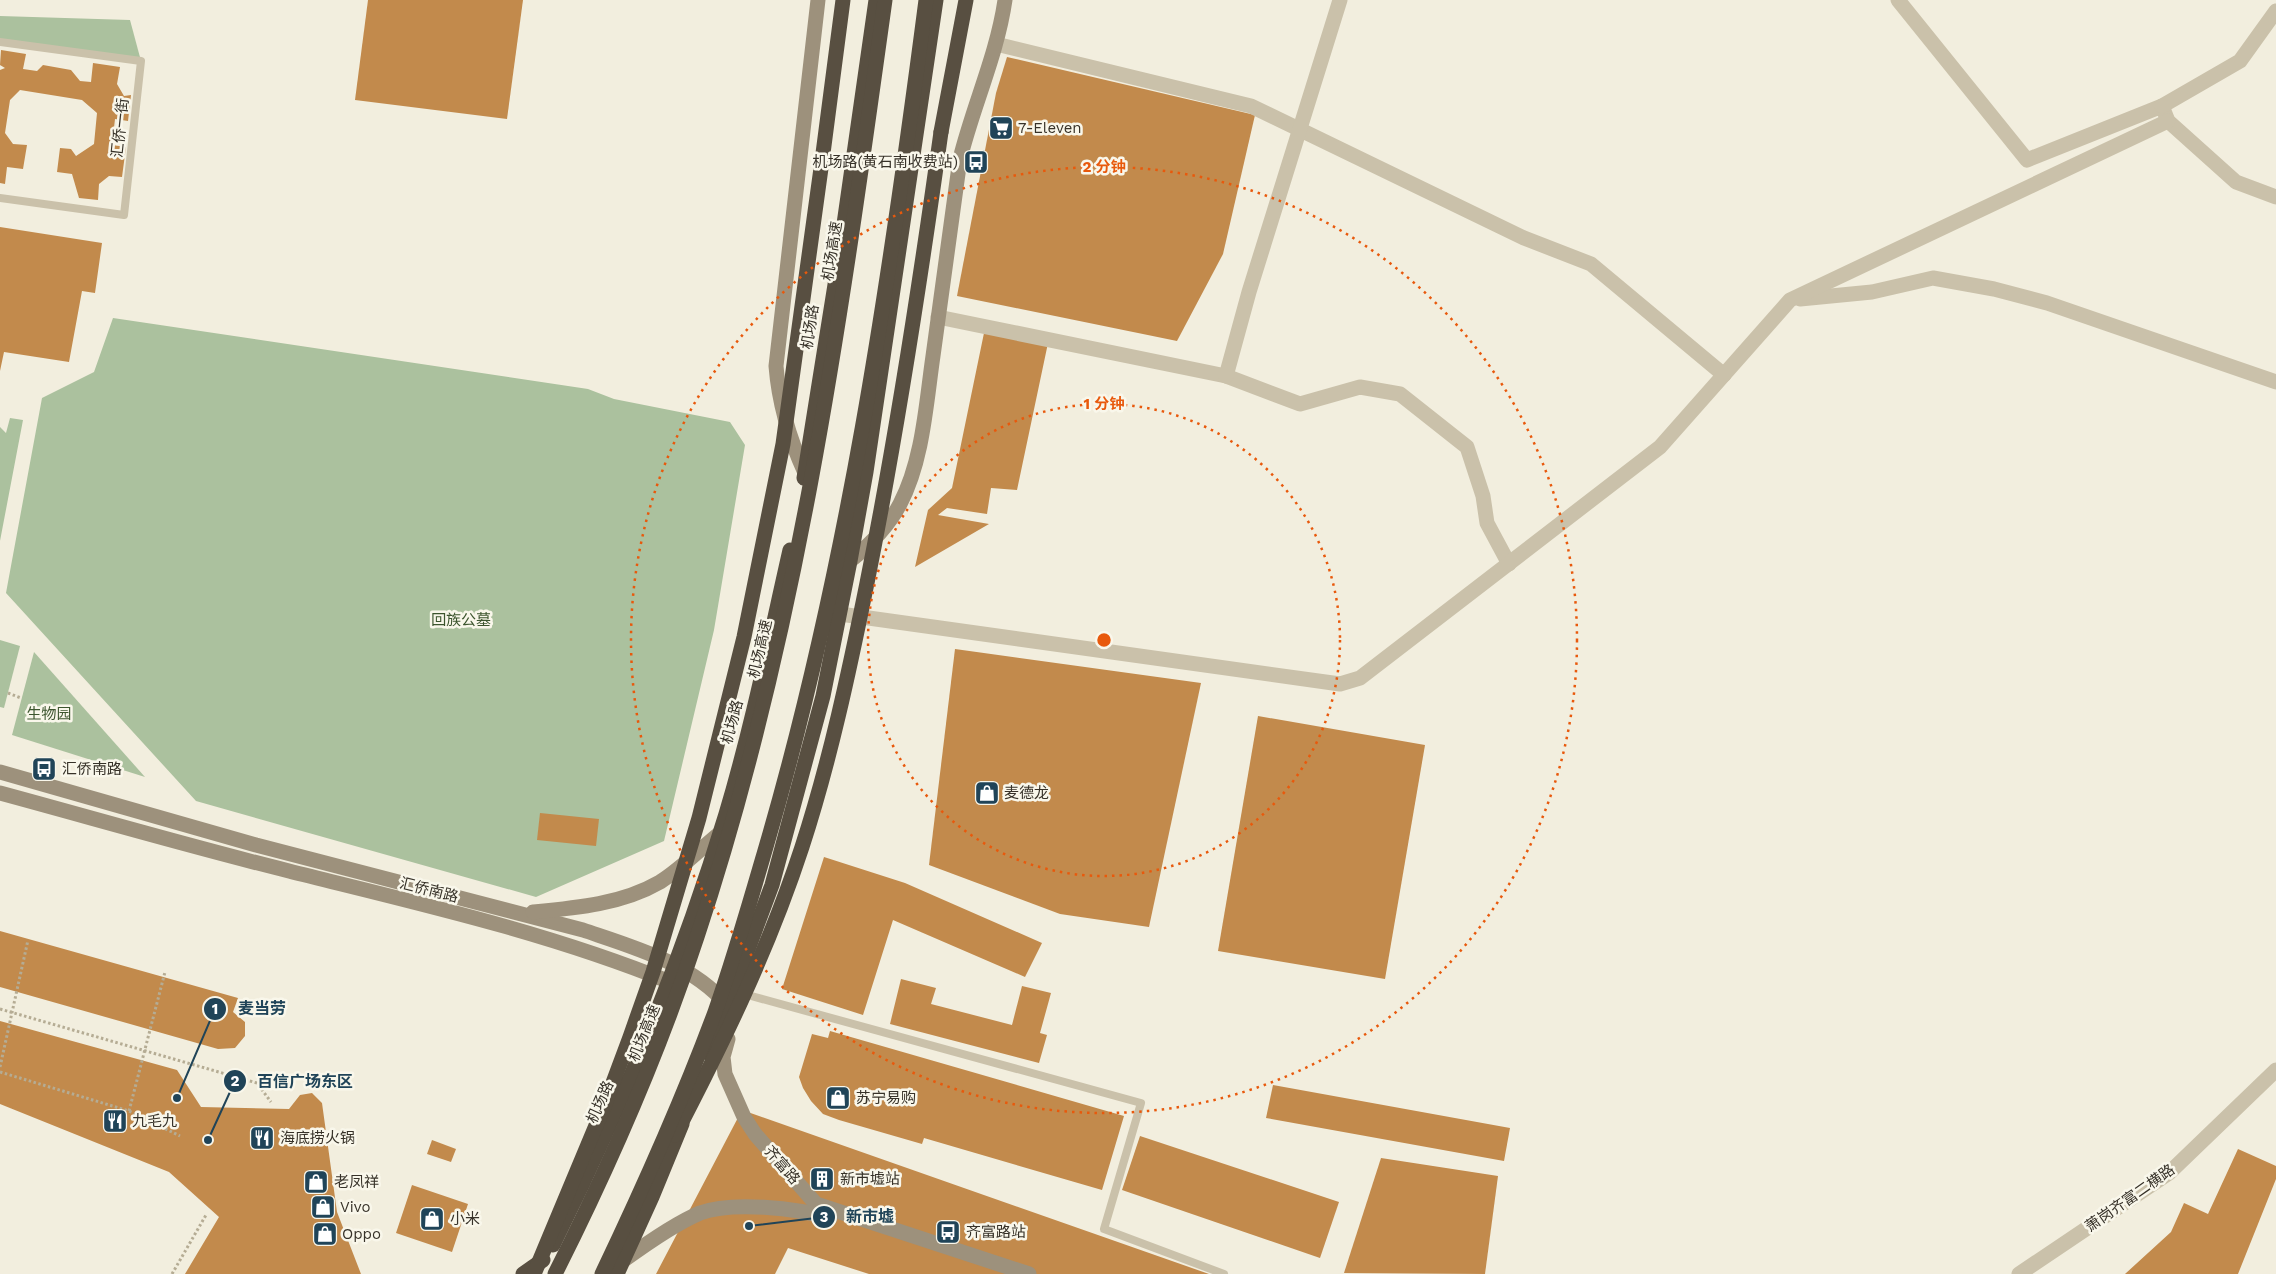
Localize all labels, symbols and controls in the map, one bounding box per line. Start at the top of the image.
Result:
street label: 汇侨一街 [108,97,132,159]
supermarket icon: 7-Eleven [988,115,1014,141]
place label: 7-Eleven [1018,119,1082,137]
bus stop icon: 机场路(黄石南收费站) [963,149,989,175]
place label: 机场路(黄石南收费站) [812,153,958,171]
text: 2 分钟 [1082,158,1126,176]
street label: 机场高速 [818,220,846,282]
street label: 机场路 [798,303,822,351]
text: 1 分钟 [1084,395,1124,413]
park label: 回族公墓 [431,611,491,629]
street label: 机场高速 [744,618,776,680]
centre of rings [1095,631,1113,649]
street label: 机场路 [717,698,747,746]
park label: 生物园 [26,705,72,723]
bus stop icon: 汇侨南路 [31,756,57,782]
place label: 汇侨南路 [62,760,122,778]
shop icon: 麦德龙 [974,780,1000,806]
place label: 麦德龙 [1004,784,1049,802]
street label: 汇侨南路 [398,874,460,906]
callout: 麦当劳 [203,993,296,1024]
text: 麦当劳 [238,999,286,1018]
text: 1 [212,1000,218,1018]
street label: 机场高速 [624,1002,664,1064]
callout: 百信广场东区 [222,1066,363,1097]
text: 2 [231,1072,240,1090]
text: 百信广场东区 [257,1072,353,1091]
street label: 机场路 [583,1078,617,1126]
shop icon: 苏宁易购 [825,1085,851,1111]
place label: 苏宁易购 [856,1089,916,1107]
restaurant icon: 九毛九 [102,1108,128,1134]
place label: 九毛九 [132,1112,177,1130]
restaurant icon: 海底捞火锅 [249,1125,275,1151]
place label: 海底捞火锅 [280,1129,355,1147]
street label: 齐富路 [760,1142,804,1188]
street label: 萧岗齐富二横路 [2082,1161,2178,1235]
building icon: 新市墟站 [809,1166,835,1192]
shop icon: 老凤祥 [303,1169,329,1195]
place label: 新市墟站 [840,1170,900,1188]
place label: 老凤祥 [334,1173,379,1191]
shop icon: Vivo [310,1194,336,1220]
place label: Vivo [340,1198,371,1216]
callout: 新市墟 [811,1201,904,1232]
shop icon: 小米 [419,1206,445,1232]
text: 新市墟 [846,1207,894,1226]
text: 3 [820,1208,829,1226]
place label: 小米 [450,1210,480,1228]
bus stop icon: 齐富路站 [935,1219,961,1245]
shop icon: Oppo [312,1221,338,1247]
place label: 齐富路站 [966,1223,1026,1241]
place label: Oppo [342,1225,381,1243]

